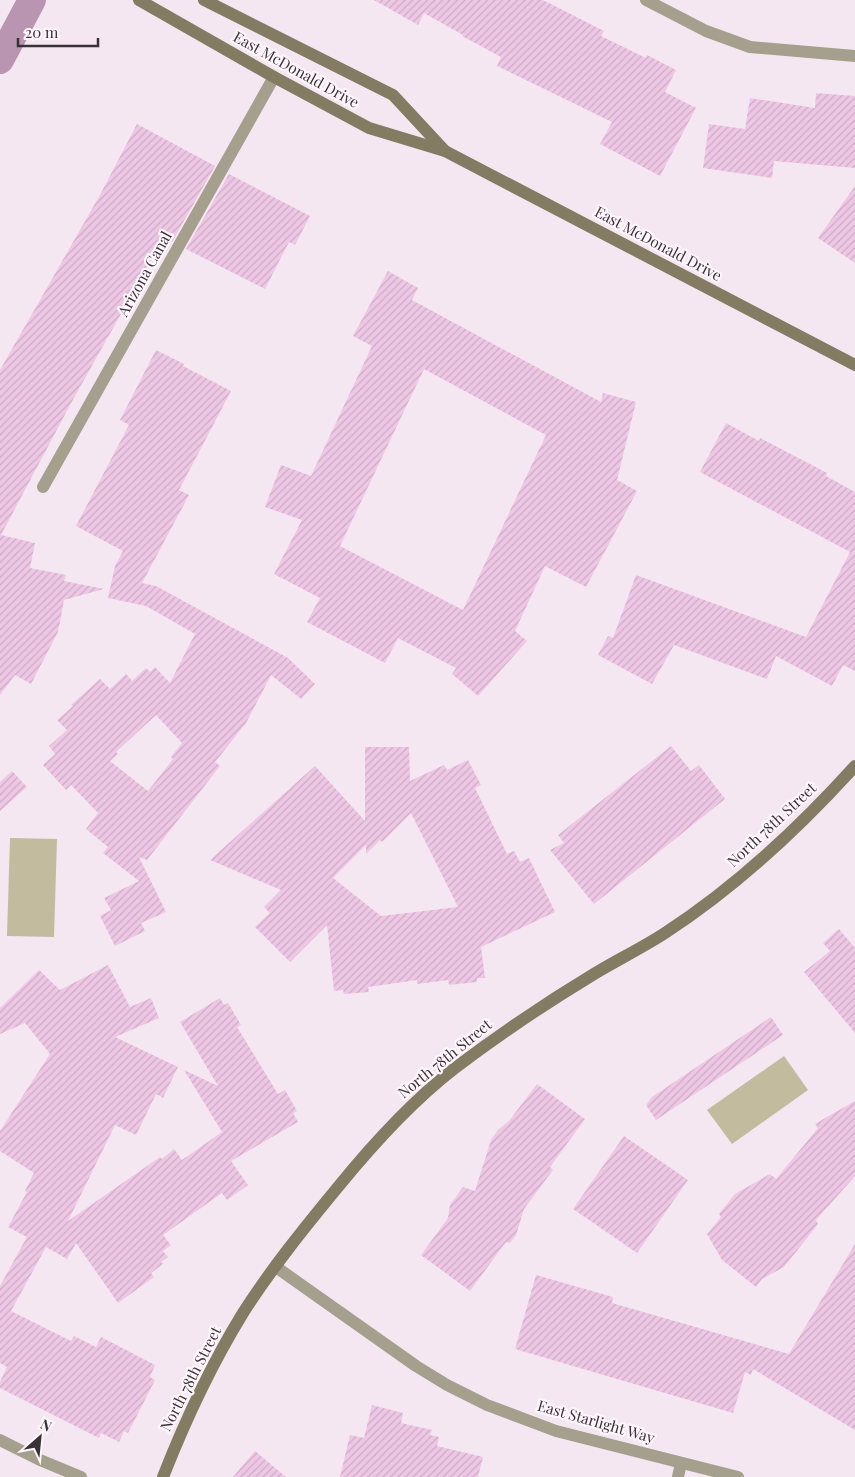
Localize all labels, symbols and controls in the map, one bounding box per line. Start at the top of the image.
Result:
scale bar [18,15,98,47]
text: 20 m [25,22,59,42]
street label: East McDonald Drive [230,26,363,112]
street label: East McDonald Drive [592,201,725,285]
street label: Arizona Canal [112,227,176,321]
street label: North 78th Street [722,777,821,871]
street label: North 78th Street [393,1014,496,1102]
street label: North 78th Street [155,1322,225,1434]
street label: East Starlight Way [535,1395,658,1447]
north arrow [15,1412,65,1462]
text: N [37,1414,55,1436]

